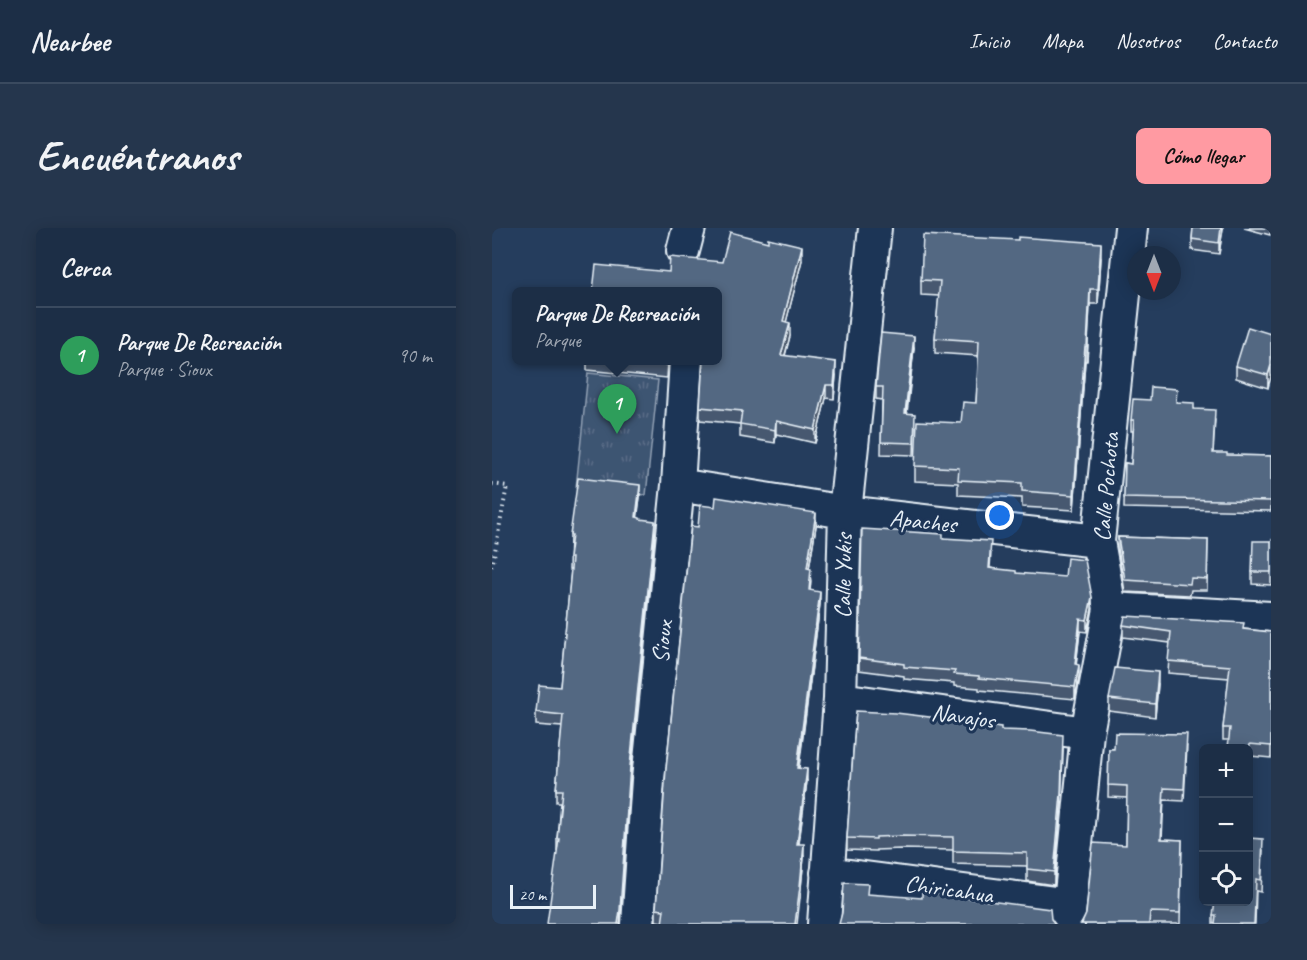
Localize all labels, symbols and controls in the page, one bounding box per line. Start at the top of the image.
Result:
text: Nearbee [30,24,110,59]
text: Inicio [969,28,1009,54]
text: Mapa [1042,28,1083,54]
text: Nosotros [1116,28,1180,54]
text: Contacto [1213,28,1277,54]
button: Cómo llegar [1136,128,1271,184]
text: Encuéntranos [36,130,238,183]
north arrow [1127,246,1181,300]
text: Cerca [60,251,110,284]
popup [512,287,722,365]
text: Parque De Recreación [535,300,699,328]
text: Parque [535,328,581,353]
text: Parque De Recreación [117,329,281,357]
text: 1 [75,343,84,368]
text: 90 m [398,343,432,368]
text: Parque · Sioux [117,357,211,382]
pin: 1 [598,384,636,434]
street label: Calle Pochota [1086,430,1126,543]
your location [985,501,1014,530]
street label: Apaches [888,503,961,540]
street label: Calle Yukis [827,531,859,619]
street label: Sioux [645,618,679,665]
street label: Navajos [929,697,998,736]
map controls [1199,744,1253,906]
button: + [1199,744,1253,798]
button: − [1199,798,1253,852]
button: locate [1199,852,1253,906]
street label: Chiricahua [903,868,996,910]
scale bar [510,882,596,910]
text: 20 m [519,885,546,905]

